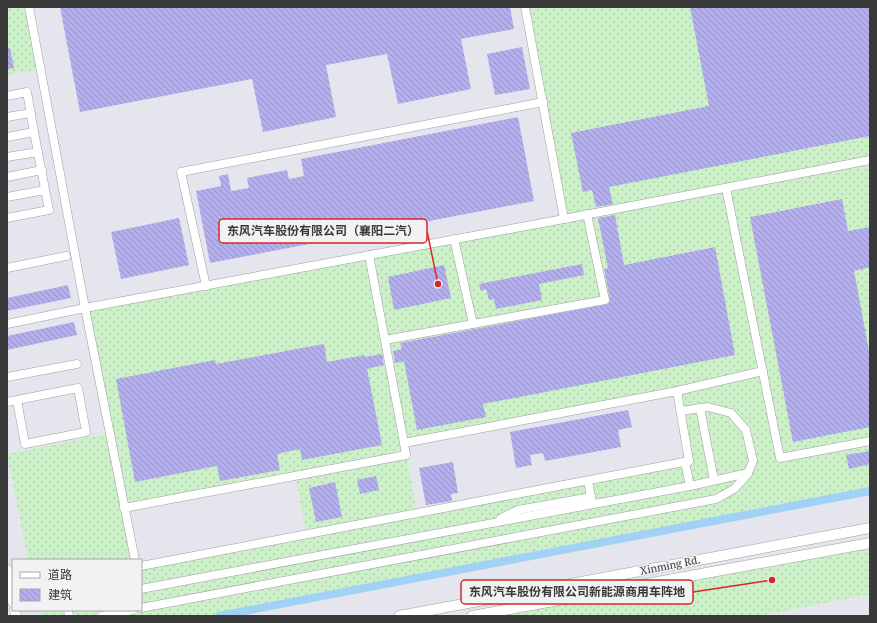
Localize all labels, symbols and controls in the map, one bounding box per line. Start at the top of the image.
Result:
callout: 东风汽车股份有限公司（襄阳二汽） [219,219,427,243]
text: 东风汽车股份有限公司（襄阳二汽） [227,223,419,238]
street label: Xinming Rd. [639,552,701,578]
legend [12,559,142,611]
text: 道路 [48,567,72,582]
callout: 东风汽车股份有限公司新能源商用车阵地 [461,580,693,604]
text: 东风汽车股份有限公司新能源商用车阵地 [469,584,685,599]
text: 建筑 [48,587,72,602]

